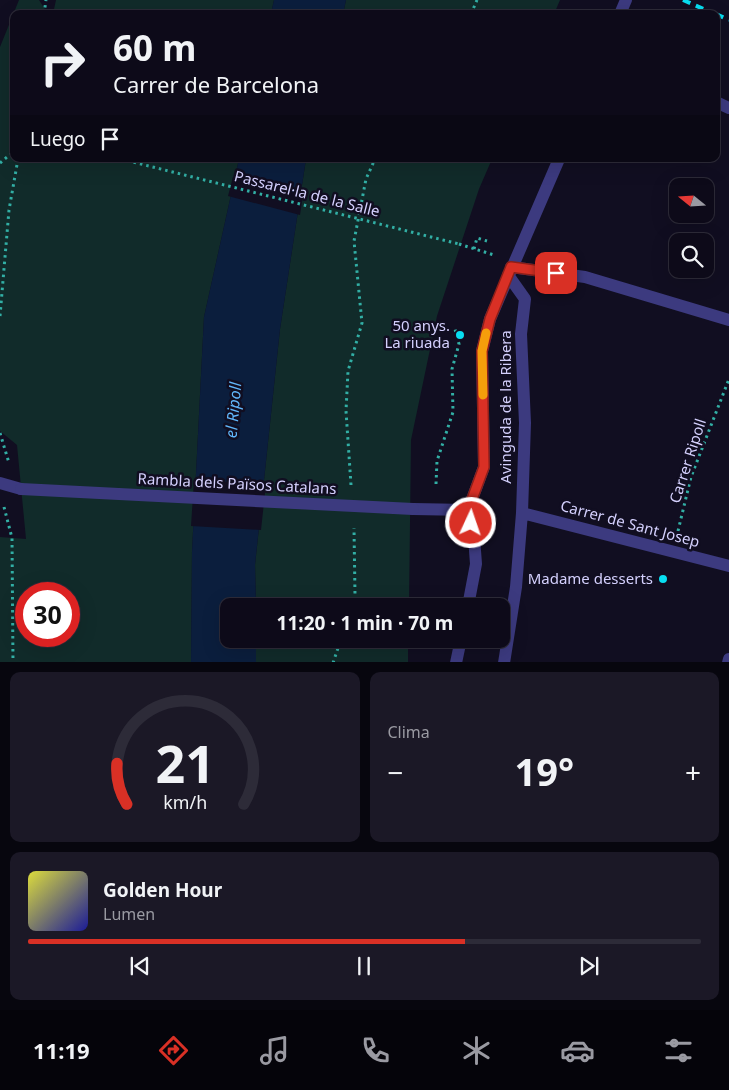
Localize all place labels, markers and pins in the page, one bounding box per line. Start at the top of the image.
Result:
pin [535,252,577,294]
place label: 50 anys. La riuada [384,315,450,352]
marker: 50 anys. La riuada [454,329,466,341]
place label: Madame desserts [528,568,653,588]
marker: Madame desserts [657,573,669,585]

